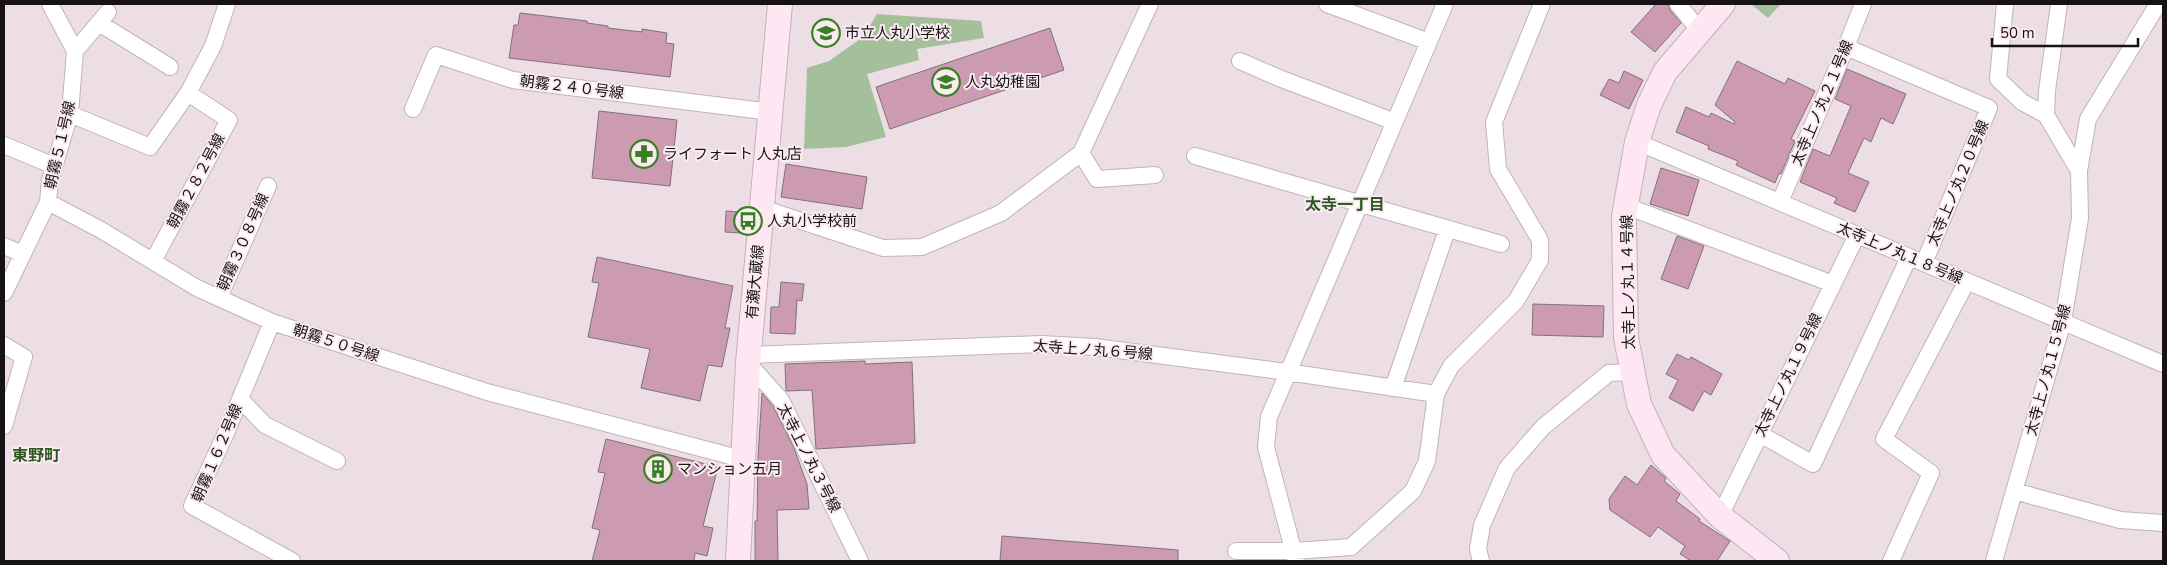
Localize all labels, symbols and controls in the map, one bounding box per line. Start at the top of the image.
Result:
scale bar [1992,15,2138,47]
school or university icon: 市立人丸小学校 [811,18,841,48]
place label: 市立人丸小学校 [845,23,950,43]
text: 50 m [2000,23,2035,43]
street label: 太寺上ノ丸２１号線 [1786,37,1858,169]
school or university icon: 人丸幼稚園 [931,67,961,97]
street label: 朝霧２４０号線 [519,71,625,103]
place label: 人丸幼稚園 [965,72,1040,92]
street label: 朝霧５１号線 [40,99,80,191]
street label: 太寺上ノ丸２０号線 [1922,117,1994,249]
street label: 朝霧２８２号線 [163,130,229,232]
pharmacy icon: ライフォート 人丸店 [629,139,659,169]
place label: ライフォート 人丸店 [663,144,802,164]
street label: 朝霧３０８号線 [213,190,273,294]
district label: 太寺一丁目 [1305,194,1385,216]
bus stop icon: 人丸小学校前 [733,206,763,236]
place label: 人丸小学校前 [767,211,857,231]
street label: 太寺上ノ丸１４号線 [1617,214,1639,350]
street label: 太寺上ノ丸１８号線 [1834,217,1966,289]
street label: 有瀬大蔵線 [742,244,768,320]
street label: 太寺上ノ丸１５号線 [2021,302,2075,438]
street label: 太寺上ノ丸１９号線 [1749,310,1827,440]
street label: 朝霧５０号線 [290,320,382,366]
street label: 太寺上ノ丸６号線 [1032,336,1154,364]
street label: 太寺上ノ丸３号線 [773,400,845,516]
street label: 朝霧１６２号線 [187,401,247,505]
district label: 東野町 [12,445,60,467]
building icon: マンション五月 [643,454,673,484]
place label: マンション五月 [677,459,782,479]

